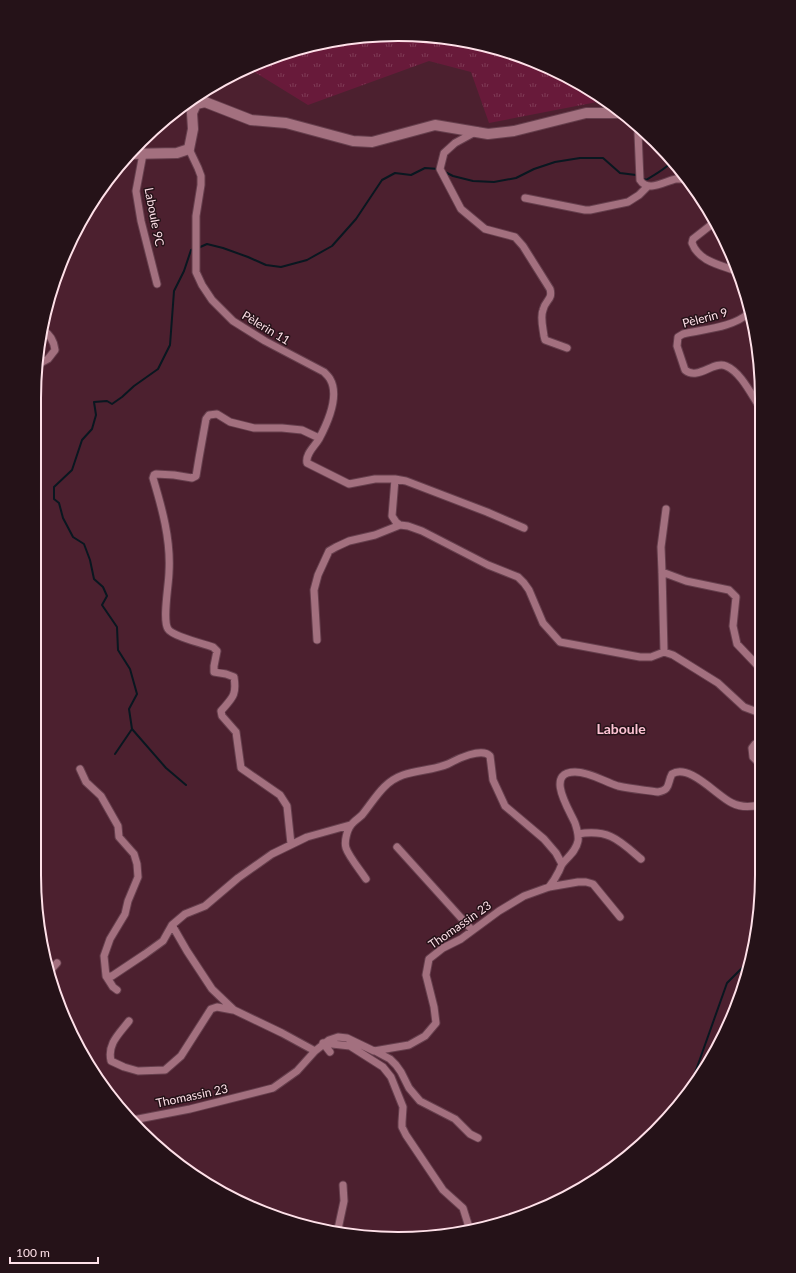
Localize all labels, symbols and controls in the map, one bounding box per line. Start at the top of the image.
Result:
street label: Laboule 9C [141,186,168,248]
street label: Pèlerin 9 [681,304,729,331]
street label: Pèlerin 11 [240,307,293,348]
district label: Laboule [596,720,646,737]
street label: Thomassin 23 [425,897,494,952]
street label: Thomassin 23 [154,1081,229,1110]
scale bar [10,1239,98,1265]
text: 100 m [16,1245,50,1260]

